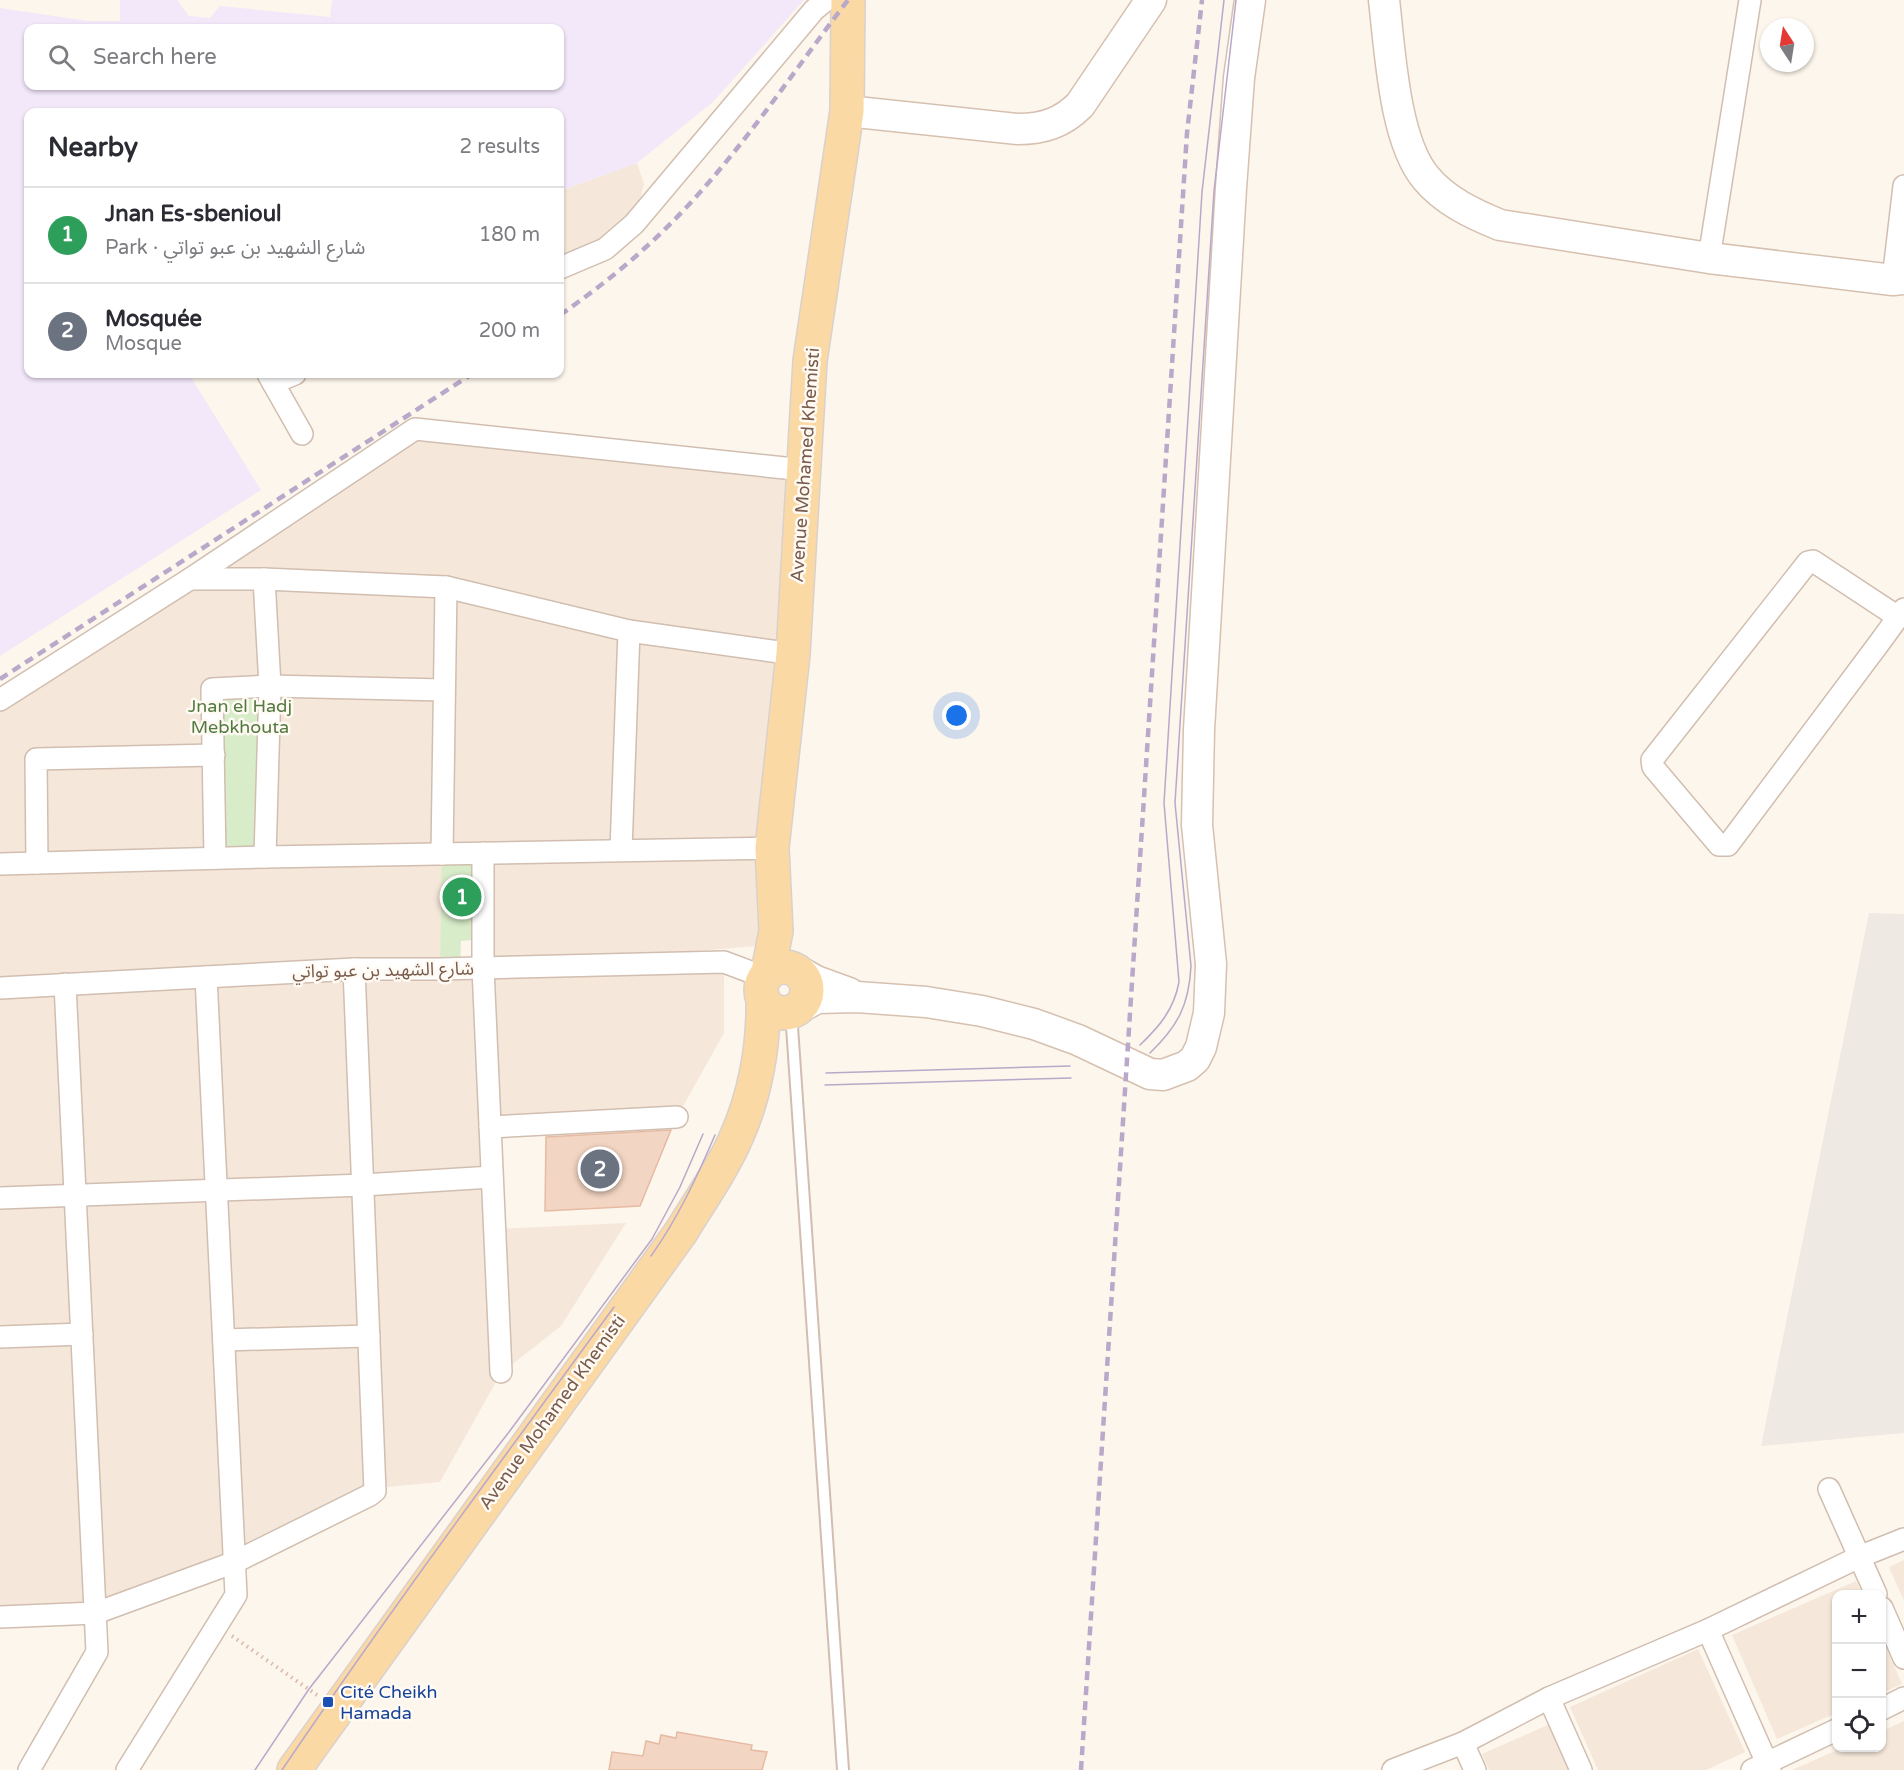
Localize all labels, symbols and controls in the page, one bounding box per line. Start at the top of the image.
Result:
north arrow [1760,18,1814,72]
search box [24,24,564,90]
icon: search [45,41,78,74]
text: Search here [93,44,217,70]
text: Nearby [48,132,138,163]
text: 2 results [460,135,540,159]
text: Jnan Es-sbenioul [105,201,282,227]
text: 1 [61,223,74,247]
text: 180 m [479,223,540,247]
text: Park · شارع الشهيد بن عبو تواتي [105,236,366,260]
text: Mosquée [105,306,202,332]
text: 2 [61,319,74,343]
text: 200 m [479,319,540,343]
text: Mosque [105,332,182,356]
street label: Avenue Mohamed Khemisti [786,347,824,583]
park label: Jnan el Hadj Mebkhouta [188,695,292,738]
your location [942,701,971,730]
pin: 1 [442,874,482,920]
street label: شارع الشهيد بن عبو تواتي [292,957,474,986]
pin: 2 [580,1146,620,1192]
street label: Avenue Mohamed Khemisti [474,1310,630,1514]
map controls [1832,1590,1886,1752]
button: + [1832,1590,1886,1644]
button: − [1832,1644,1886,1698]
place label: Cité Cheikh Hamada [340,1681,438,1724]
marker: Cité Cheikh Hamada [321,1695,335,1709]
button: locate [1832,1698,1886,1752]

